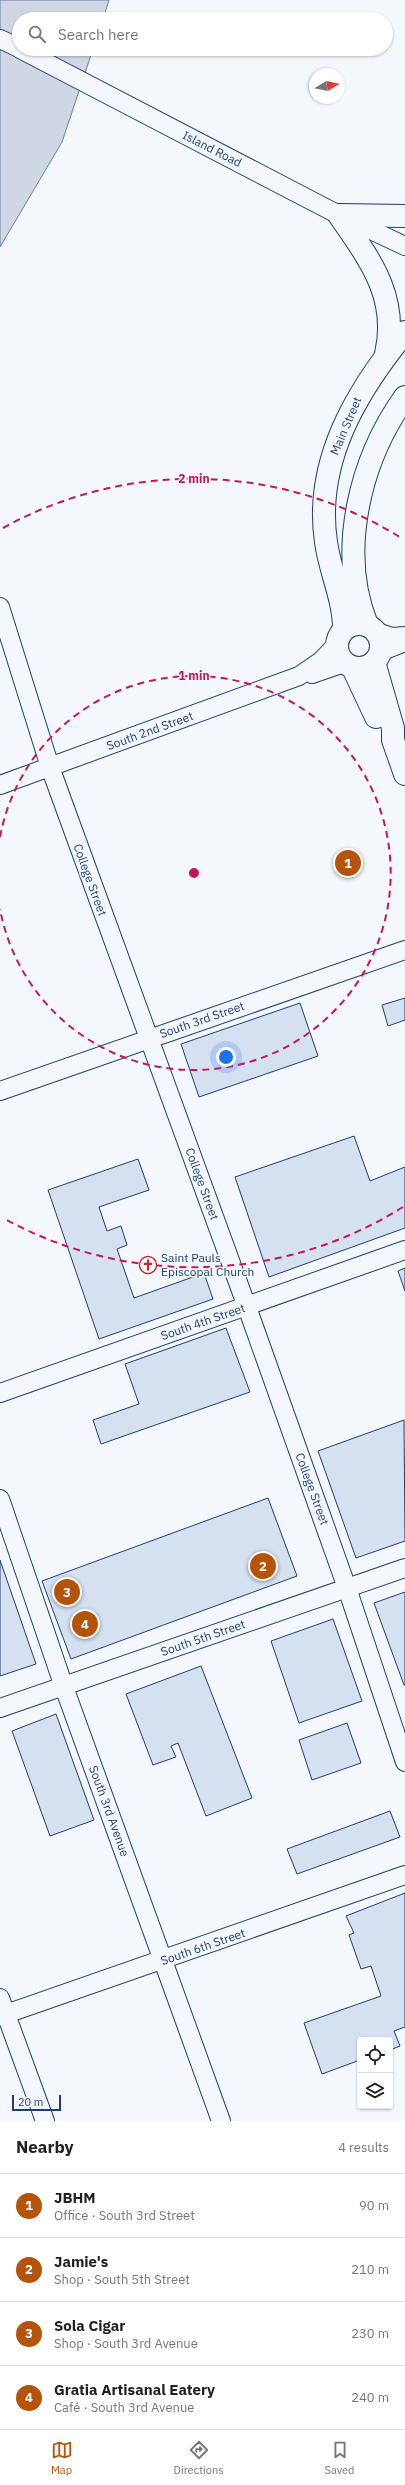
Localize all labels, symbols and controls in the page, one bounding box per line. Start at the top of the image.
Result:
search box [12,12,393,56]
icon: search [26,23,48,45]
text: Search here [58,25,138,44]
north arrow [309,68,345,104]
street label: Island Road [180,127,244,170]
street label: Main Street [327,394,365,457]
text: 2 min [178,471,210,486]
text: 1 min [178,668,210,683]
street label: South 2nd Street [104,708,195,753]
street label: College Street [70,842,110,918]
pin: 1 [335,848,361,878]
centre of rings [187,866,201,880]
street label: South 3rd Street [158,998,246,1041]
your location [216,1047,236,1067]
street label: College Street [182,1146,222,1222]
place label: Saint Pauls Episcopal Church [161,1250,254,1279]
church icon: Saint Pauls Episcopal Church [138,1255,158,1275]
street label: South 4th Street [159,1300,247,1343]
street label: College Street [292,1451,332,1527]
pin: 2 [250,1551,276,1581]
pin: 3 [54,1577,80,1607]
pin: 4 [72,1609,98,1639]
street label: South 5th Street [159,1616,247,1659]
street label: South 3rd Avenue [86,1763,133,1859]
street label: South 6th Street [159,1925,247,1968]
map controls [357,2037,393,2109]
button: locate [357,2037,393,2073]
button: layers [357,2073,393,2109]
scale bar [12,2093,61,2112]
text: 20 m [18,2095,43,2109]
text: Nearby [16,2136,74,2158]
text: 4 results [338,2139,389,2156]
text: JBHM [54,2188,96,2207]
text: 1 [25,2197,33,2214]
text: 90 m [359,2197,389,2214]
text: Office · South 3rd Street [54,2207,195,2224]
text: Jamie's [54,2252,108,2271]
text: 2 [25,2261,33,2278]
text: 210 m [351,2261,389,2278]
text: Shop · South 5th Street [54,2271,190,2288]
text: Sola Cigar [54,2316,125,2335]
text: 3 [25,2325,33,2342]
text: 230 m [351,2325,389,2342]
text: Shop · South 3rd Avenue [54,2335,198,2352]
text: Gratia Artisanal Eatery [54,2380,215,2399]
text: 4 [25,2389,33,2406]
text: 240 m [351,2389,389,2406]
text: Café · South 3rd Avenue [54,2399,194,2416]
tab: Map [51,2439,73,2477]
tab: Directions [174,2439,224,2477]
tab: Saved [325,2439,354,2477]

